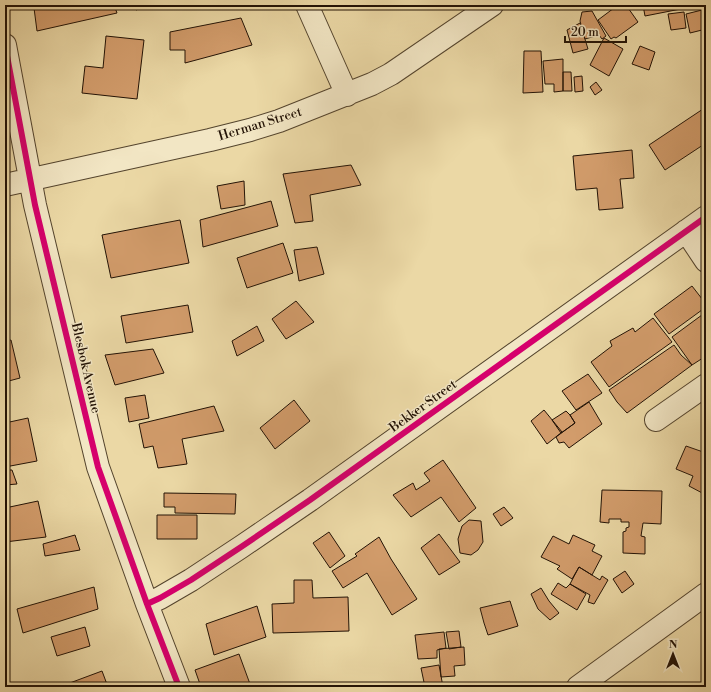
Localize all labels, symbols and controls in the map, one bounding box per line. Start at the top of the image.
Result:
scale bar [565,18,626,44]
text: 20 m [571,25,599,40]
street label: Herman Street [216,104,304,144]
street label: Blesbok Avenue [68,320,104,415]
street label: Bekker Street [385,376,460,436]
north arrow [653,634,693,674]
text: N [669,638,678,652]

